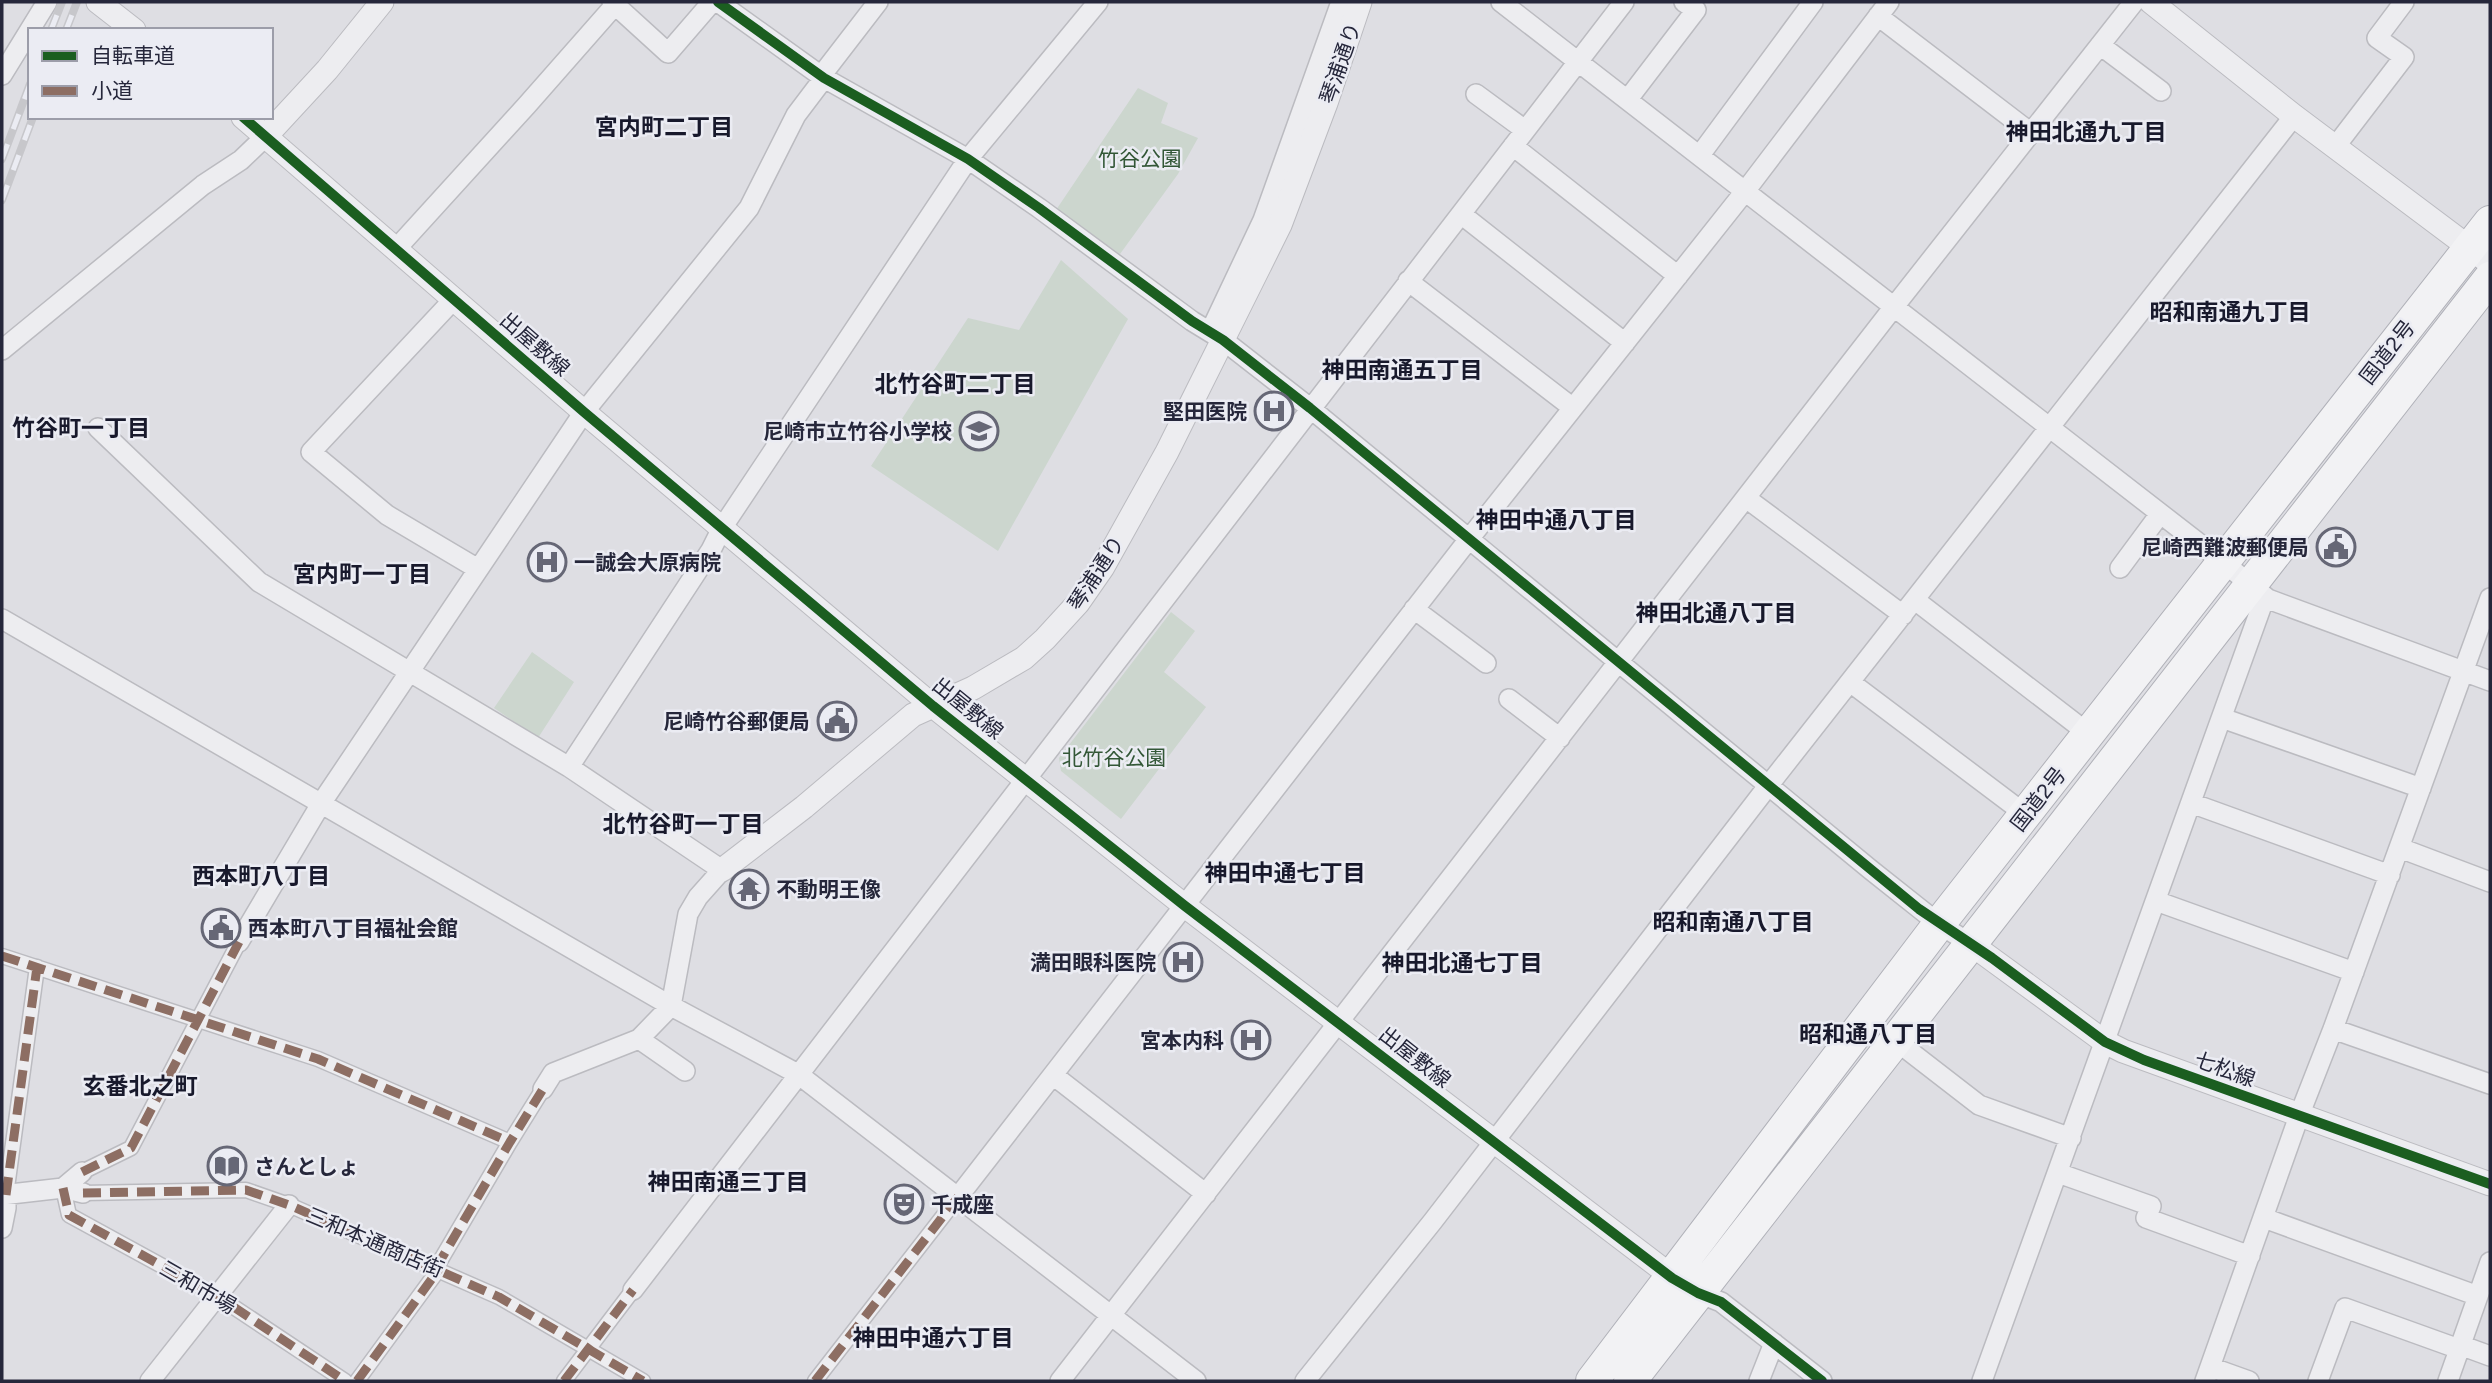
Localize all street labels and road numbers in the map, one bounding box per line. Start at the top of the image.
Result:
street label: 琴浦通り [1315,19,1365,107]
street label: 出屋敷線 [495,307,575,381]
street label: 国道2号 [2354,315,2420,389]
street label: 琴浦通り [1063,531,1129,615]
street label: 出屋敷線 [927,672,1009,744]
street label: 国道2号 [2005,762,2071,836]
street label: 出屋敷線 [1374,1021,1456,1093]
street label: 七松線 [2191,1046,2259,1092]
street label: 三和本通商店街 [302,1202,448,1282]
street label: 三和市場 [155,1255,241,1319]

